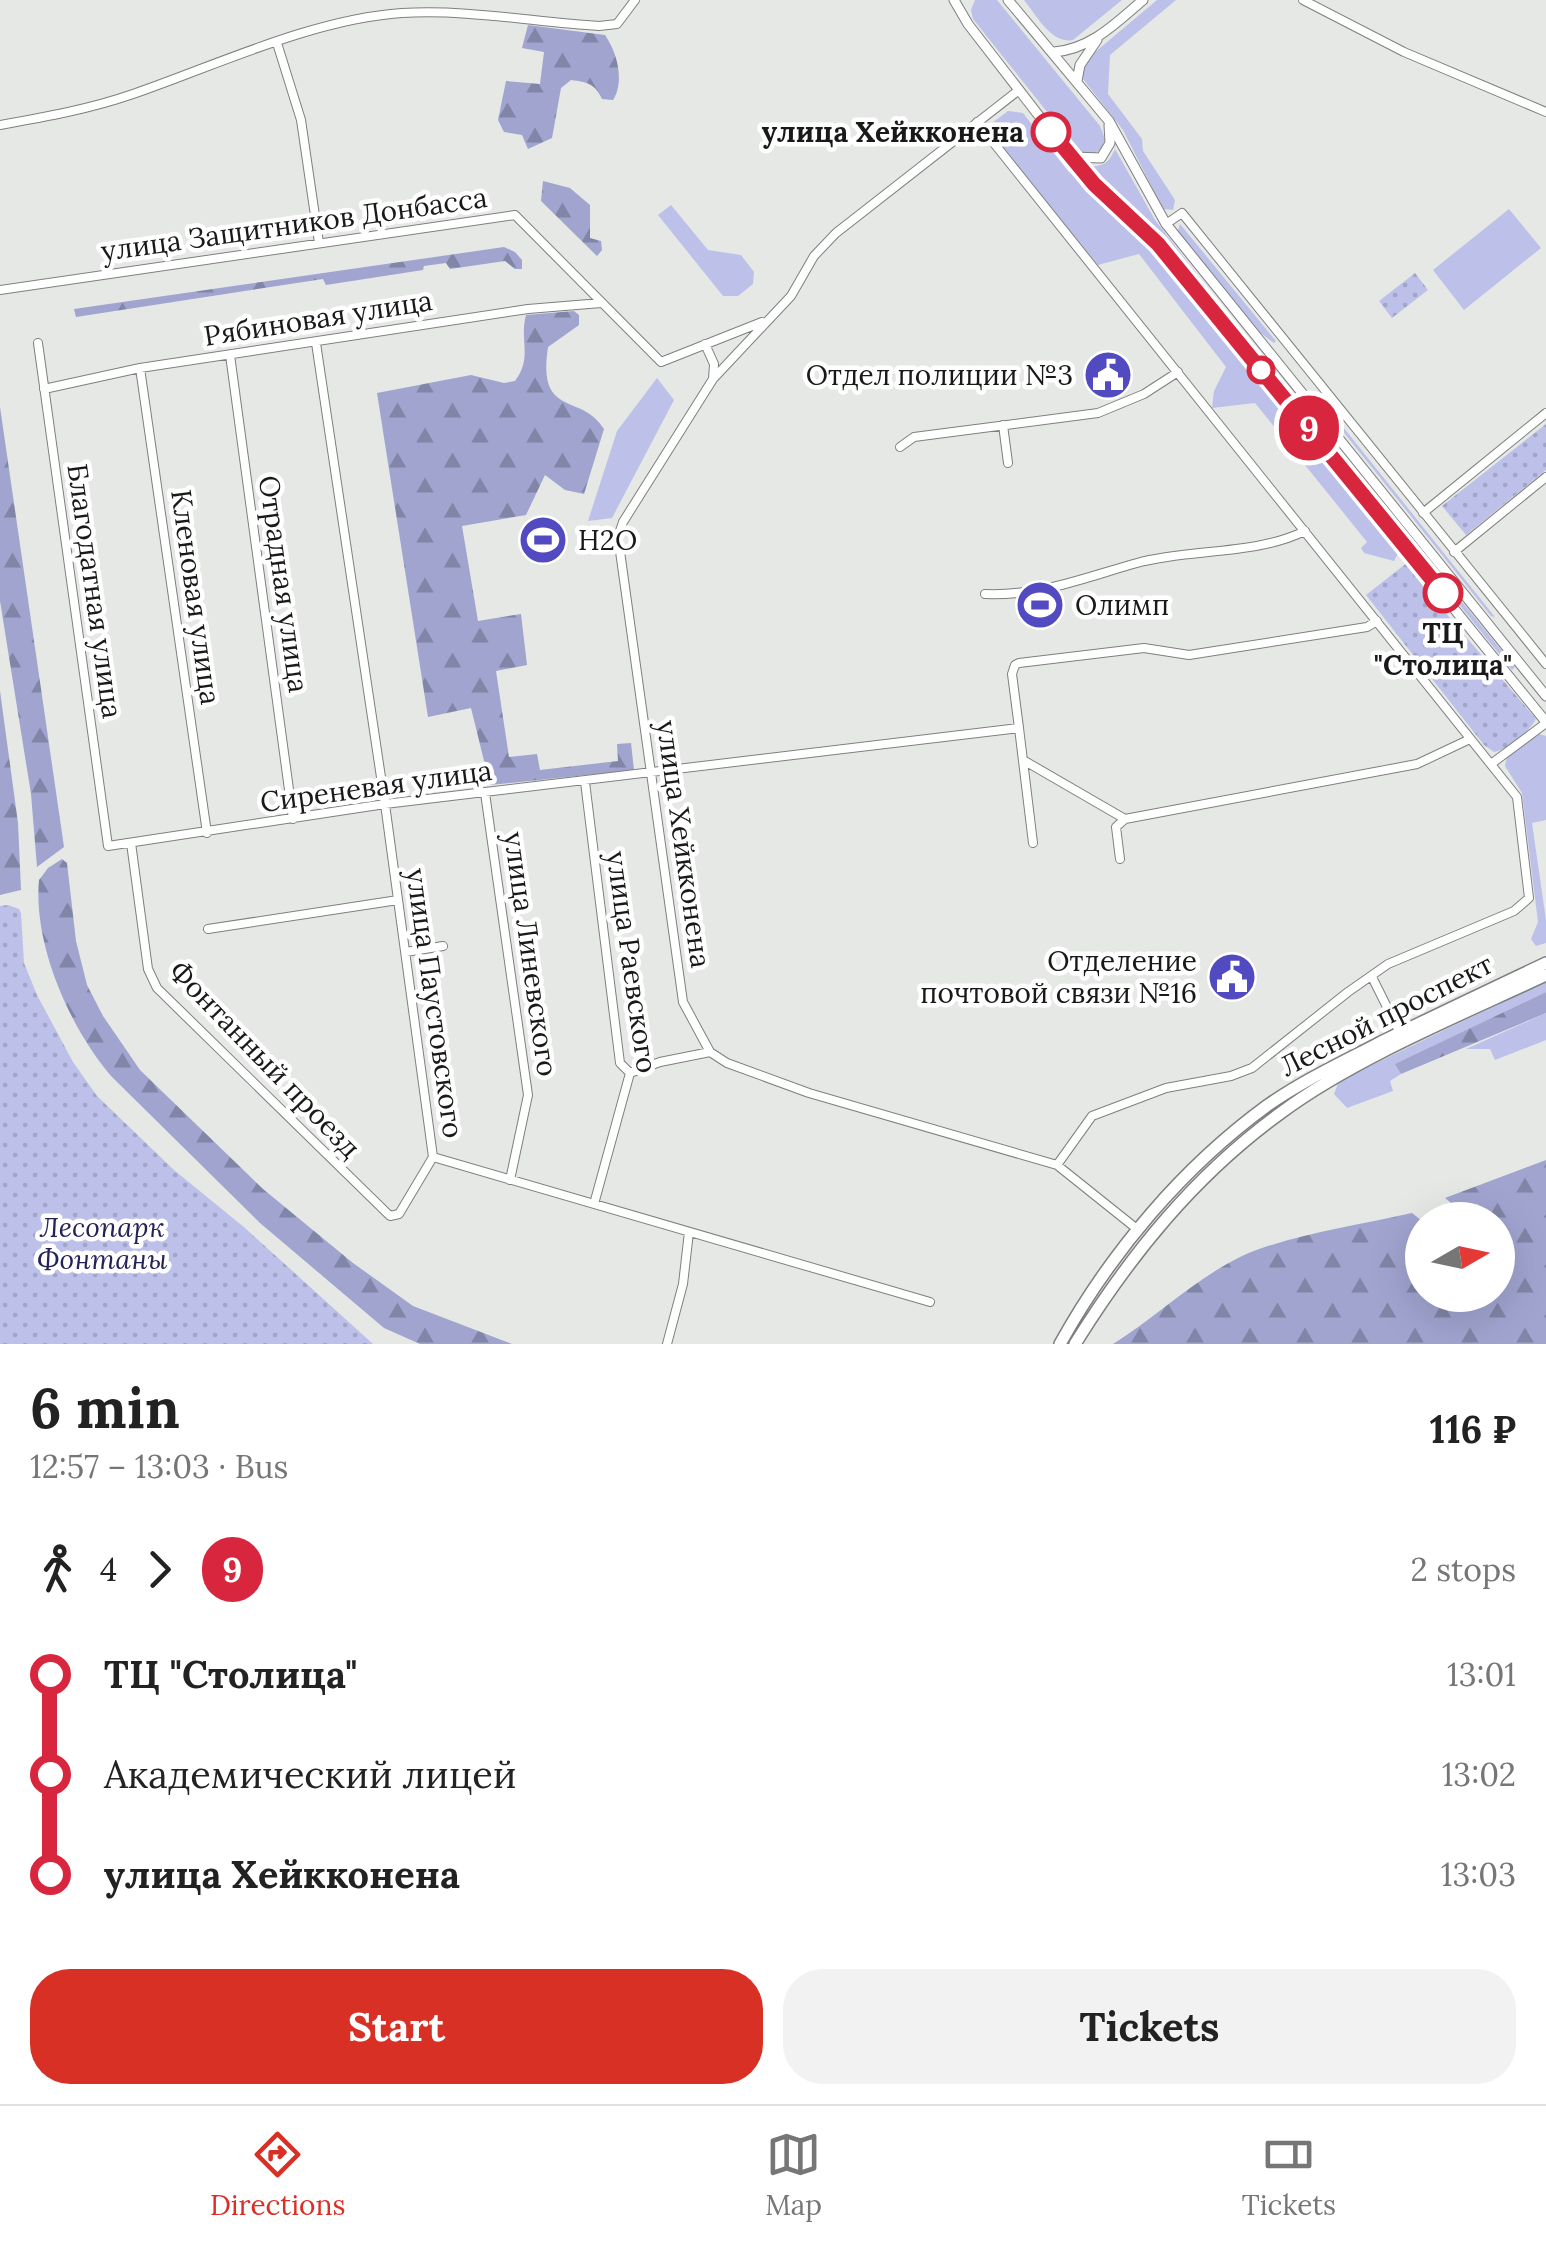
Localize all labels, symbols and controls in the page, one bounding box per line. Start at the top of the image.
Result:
marker: улица Хейкконена [1032,113,1070,151]
place label: улица Хейкконена [762,114,1024,150]
street label: улица Защитников Донбасса [99,179,489,269]
street label: Рябиновая улица [201,282,435,354]
public building icon: Отдел полиции №3 [1082,349,1134,401]
place label: Отдел полиции №3 [806,357,1073,393]
unlabelled marker [1248,357,1274,383]
line badge: 9 [1276,396,1342,460]
text: 9 [1299,406,1319,451]
street label: Благодатная улица [59,461,131,721]
street label: Отрадная улица [251,473,317,695]
street label: Кленовая улица [163,487,229,707]
sports icon: H2O [517,514,569,566]
place label: H2O [578,522,637,558]
marker: ТЦ "Столица" [1424,574,1462,612]
sports icon: Олимп [1014,579,1066,631]
place label: Олимп [1075,587,1169,623]
place label: ТЦ "Столица" [1374,615,1512,683]
street label: улица Хейкконена [649,718,719,970]
street label: Сиреневая улица [258,752,494,820]
street label: улица Линевского [496,829,566,1079]
street label: улица Раевского [599,849,665,1075]
street label: улица Паустовского [398,866,472,1140]
place label: Отделение почтовой связи №16 [920,943,1197,1011]
street label: Лесной проспект [1274,946,1499,1084]
public building icon: Отделение почтовой связи №16 [1206,951,1258,1003]
street label: Фонтанный проезд [162,953,368,1165]
north arrow [1405,1202,1515,1312]
map controls [1405,1202,1515,1312]
park label: Лесопарк Фонтаны [37,1209,167,1277]
text: 6 min [30,1373,180,1443]
text: 116 ₽ [1430,1405,1516,1453]
text: 12:57 – 13:03 · Bus [30,1446,288,1487]
icon: walk [30,1542,85,1597]
icon: forward [132,1542,187,1597]
text: 9 [222,1547,243,1592]
text: 4 [100,1549,117,1590]
text: 2 stops [1411,1549,1516,1590]
text: ТЦ "Столица" [104,1650,357,1698]
text: 13:01 [1447,1654,1516,1695]
text: Академический лицей [104,1750,517,1798]
text: 13:02 [1442,1754,1516,1795]
text: улица Хейкконена [104,1850,460,1898]
text: 13:03 [1441,1854,1516,1895]
button: Start [30,1969,763,2084]
button: Tickets [783,1969,1516,2084]
tab: Directions [210,2127,345,2223]
tab: Map [765,2127,822,2223]
tab: Tickets [1242,2127,1336,2223]

